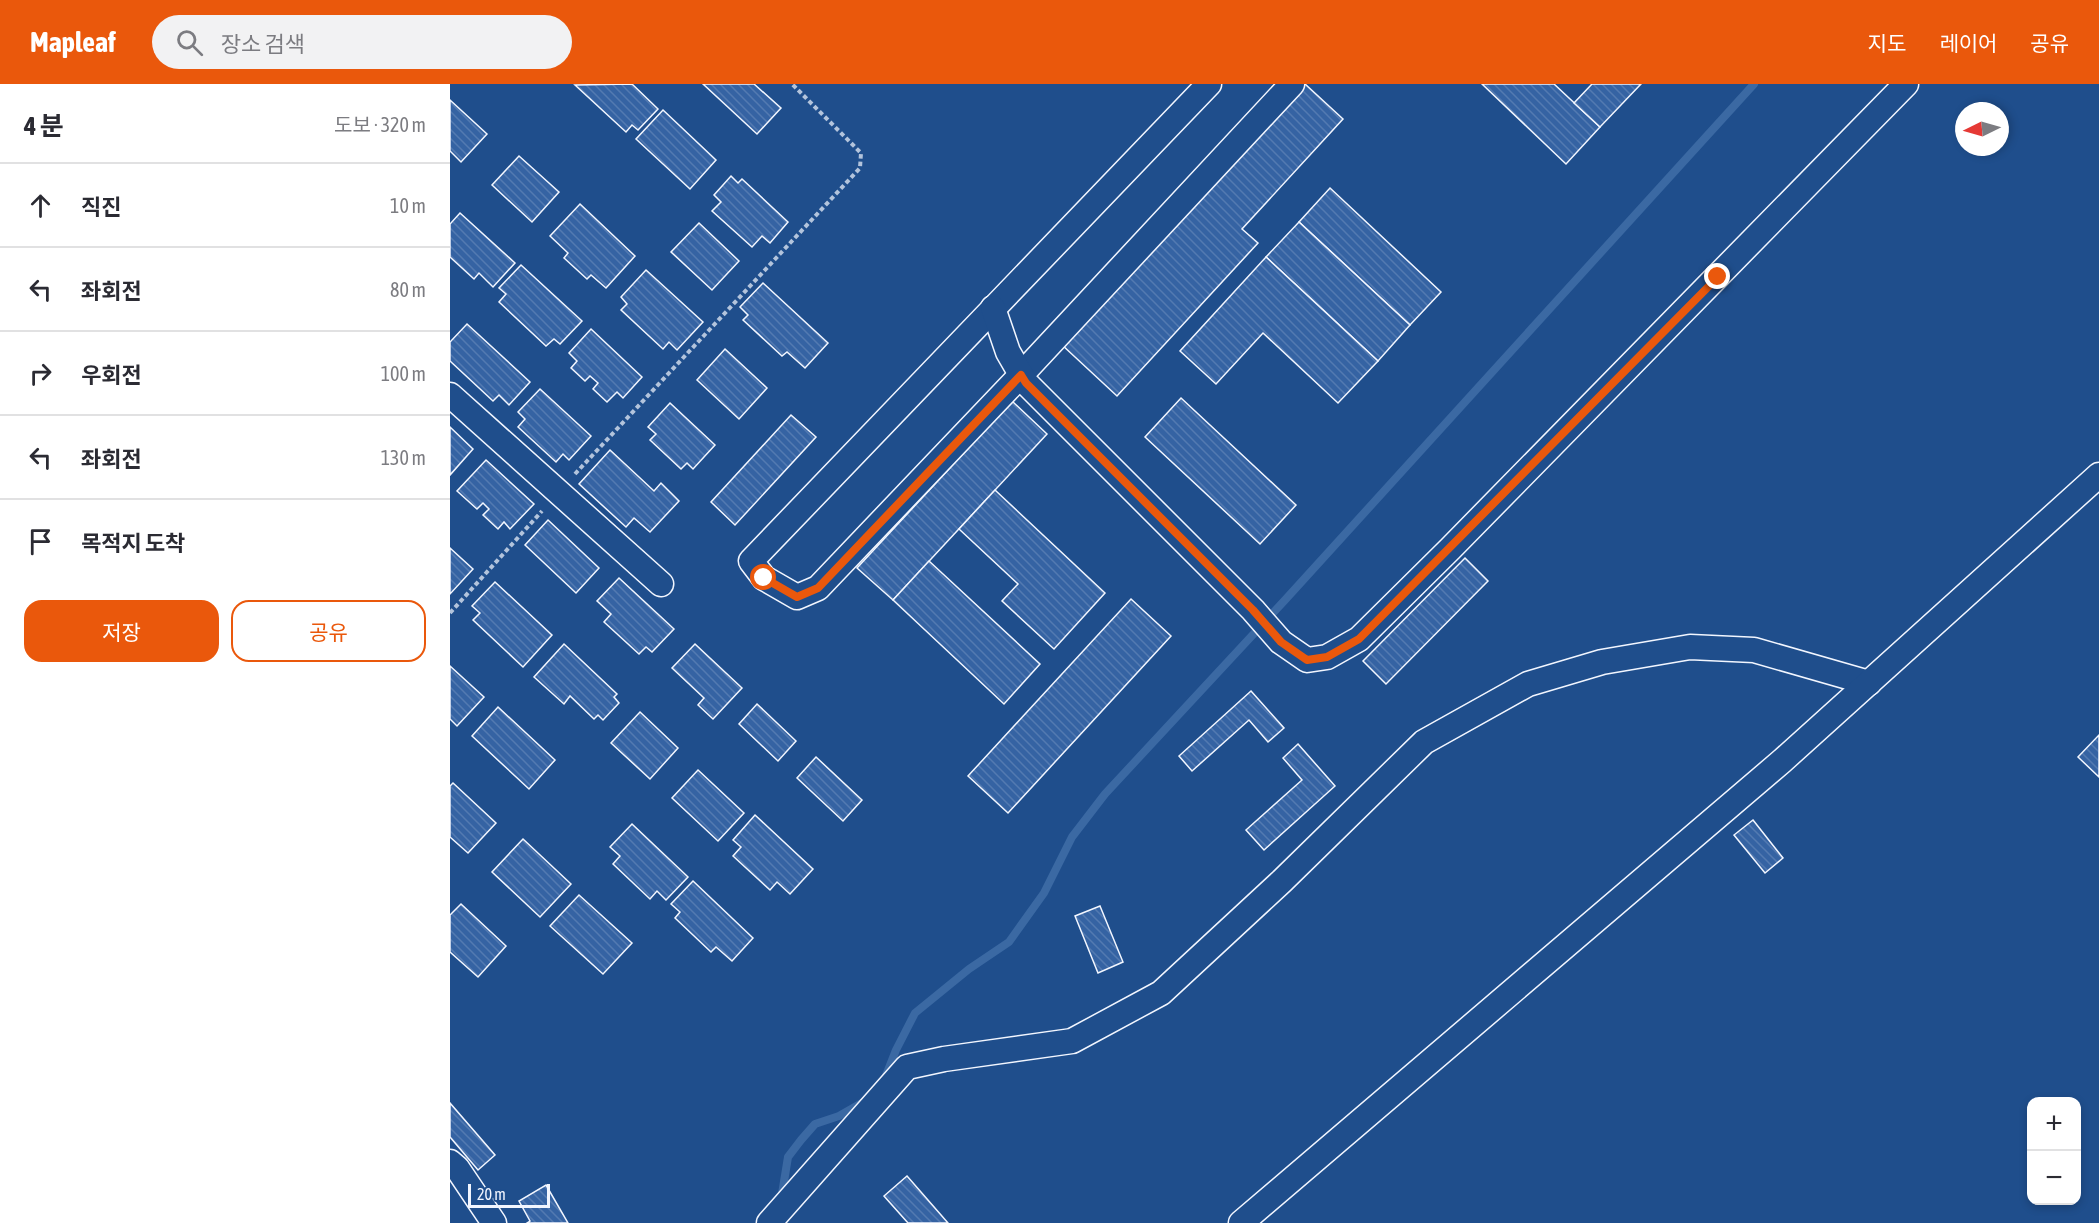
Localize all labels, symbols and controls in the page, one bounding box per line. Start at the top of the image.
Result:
search box [152,15,572,69]
text: Mapleaf [30,26,116,58]
icon: search [173,26,206,59]
text: 장소 검색 [221,31,305,57]
text: 지도 [1868,31,1906,55]
text: 레이어 [1939,31,1997,55]
text: 공유 [2030,31,2069,55]
north arrow [1955,102,2009,156]
text: 4 분 [24,111,64,141]
text: 도보 · 320 m [334,113,426,136]
icon: ahead [24,189,57,222]
text: 직진 [81,194,121,220]
text: 10 m [390,194,426,217]
route end [1704,263,1730,289]
icon: left [24,273,57,306]
text: 좌회전 [81,278,142,304]
text: 80 m [390,278,426,301]
icon: right [24,357,57,390]
text: 우회전 [81,362,142,388]
text: 100 m [381,362,426,385]
icon: left [24,441,57,474]
text: 좌회전 [81,446,142,472]
text: 130 m [381,446,426,469]
icon: arrive [24,525,57,558]
text: 목적지 도착 [81,530,185,556]
route start [750,564,776,590]
button: 저장 [24,600,219,662]
button: 공유 [231,600,426,662]
map controls [2027,1097,2081,1205]
button: + [2027,1097,2081,1151]
button: − [2027,1151,2081,1205]
scale bar [468,1181,550,1208]
text: 20 m [477,1185,506,1203]

